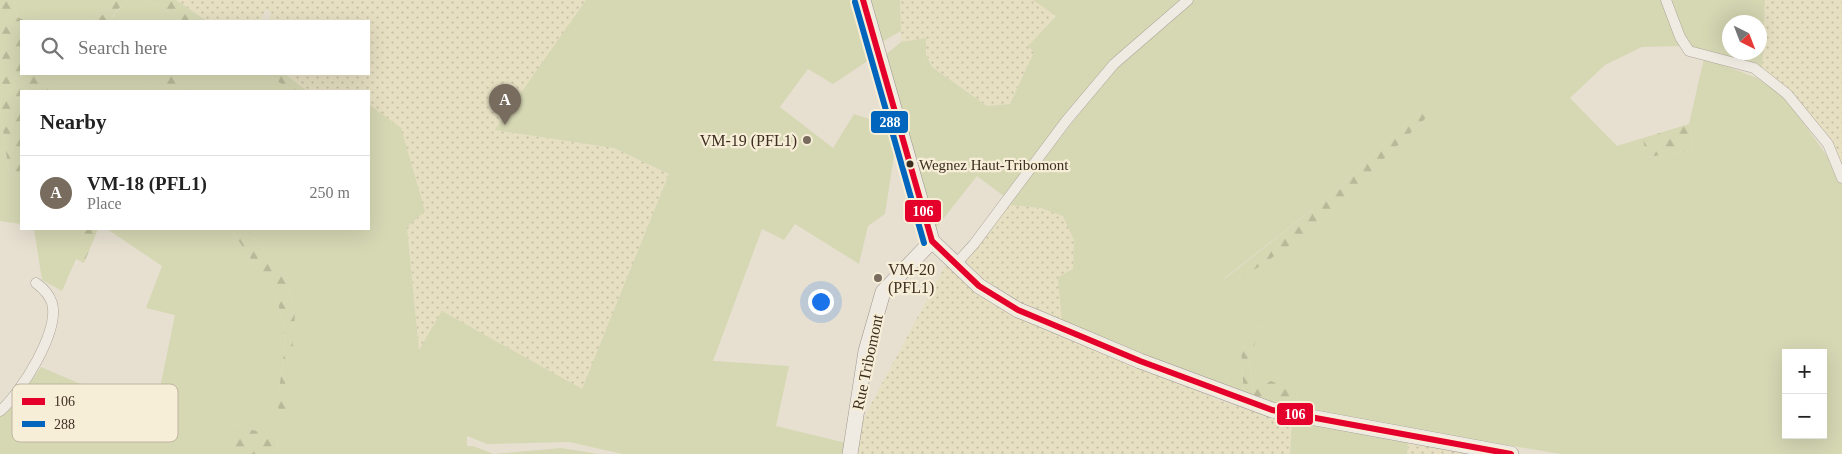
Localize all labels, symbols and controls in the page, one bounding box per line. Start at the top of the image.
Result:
north arrow [1722,15,1767,60]
search box [20,20,370,75]
icon: search [38,34,66,62]
text: Search here [78,37,167,58]
pin: A [489,84,521,125]
text: Nearby [40,110,107,134]
line badge: 288 [870,110,909,134]
text: 288 [880,115,901,130]
place label: VM-19 (PFL1) [700,132,797,150]
marker: VM-19 (PFL1) [801,134,813,146]
place label: Wegnez Haut-Tribomont [919,157,1069,173]
marker: Wegnez Haut-Tribomont [905,159,915,169]
text: VM-18 (PFL1) [87,173,207,194]
text: A [50,184,62,201]
text: 250 m [310,184,350,201]
text: Place [87,195,122,212]
line badge: 106 [904,199,942,223]
text: 106 [913,204,934,219]
place label: VM-20 (PFL1) [888,261,935,297]
marker: VM-20 (PFL1) [872,272,884,284]
your location [808,289,834,315]
street label: Rue Tribomont [849,312,886,411]
map controls [1782,349,1827,439]
button: + [1782,349,1827,394]
legend [12,384,178,442]
text: 106 [54,394,75,409]
button: − [1782,394,1827,439]
line badge: 106 [1276,402,1314,426]
text: 106 [1285,407,1306,422]
text: 288 [54,417,75,432]

